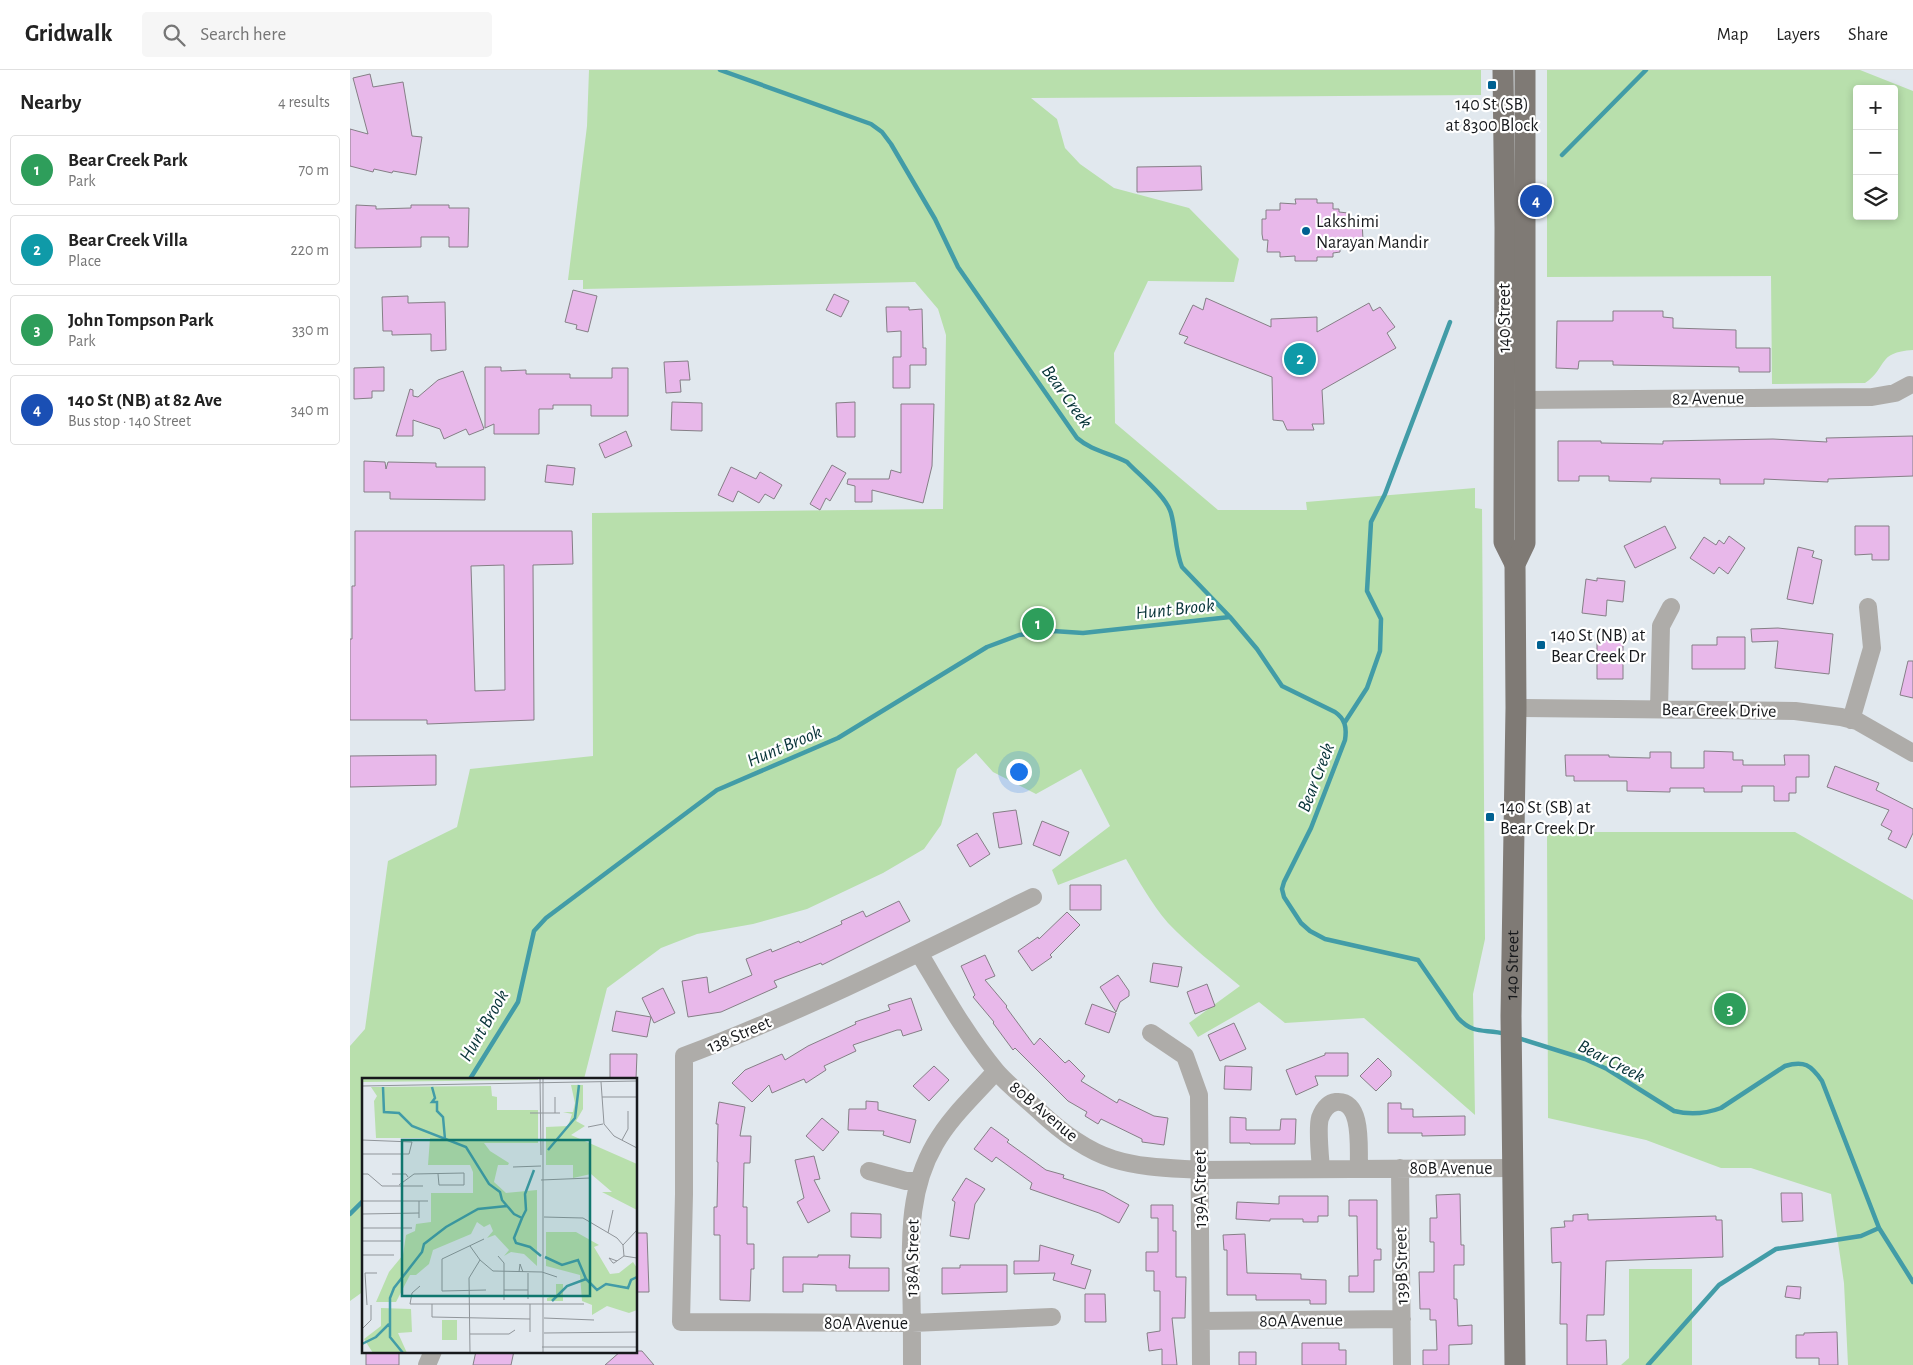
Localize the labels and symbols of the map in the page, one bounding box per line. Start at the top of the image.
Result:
marker: 140 St (SB) at 8300 Block [1486,79,1498,91]
place label: 140 St (SB) at 8300 Block [1445,96,1539,135]
pin: 4 [1520,182,1552,220]
place label: Lakshimi Narayan Mandir [1316,213,1429,252]
marker: Lakshimi Narayan Mandir [1300,225,1312,237]
street label: 140 Street [1496,283,1514,353]
pin: 2 [1284,340,1316,378]
water label: Bear Creek [1038,362,1096,432]
street label: 82 Avenue [1672,389,1744,409]
water label: Hunt Brook [1135,596,1216,623]
pin: 1 [1022,605,1054,643]
place label: 140 St (NB) at Bear Creek Dr [1551,627,1646,666]
marker: 140 St (NB) at Bear Creek Dr [1535,639,1547,651]
street label: Bear Creek Drive [1661,701,1776,721]
water label: Hunt Brook [744,722,825,771]
water label: Bear Creek [1295,740,1338,815]
your location [1006,759,1032,785]
place label: 140 St (SB) at Bear Creek Dr [1500,799,1595,838]
marker: 140 St (SB) at Bear Creek Dr [1484,811,1496,823]
street label: 140 Street [1503,930,1522,1000]
water label: Hunt Brook [456,987,512,1065]
pin: 3 [1714,990,1746,1028]
street label: 138 Street [705,1013,774,1056]
water label: Bear Creek [1575,1036,1648,1086]
inset map [362,1078,638,1352]
street label: 80B Avenue [1006,1078,1081,1145]
street label: 139A Street [1192,1150,1210,1228]
street label: 80B Avenue [1409,1160,1493,1178]
street label: 138A Street [903,1219,923,1297]
street label: 139B Street [1392,1227,1412,1305]
street label: 80A Avenue [1259,1311,1343,1331]
street label: 80A Avenue [824,1315,908,1333]

